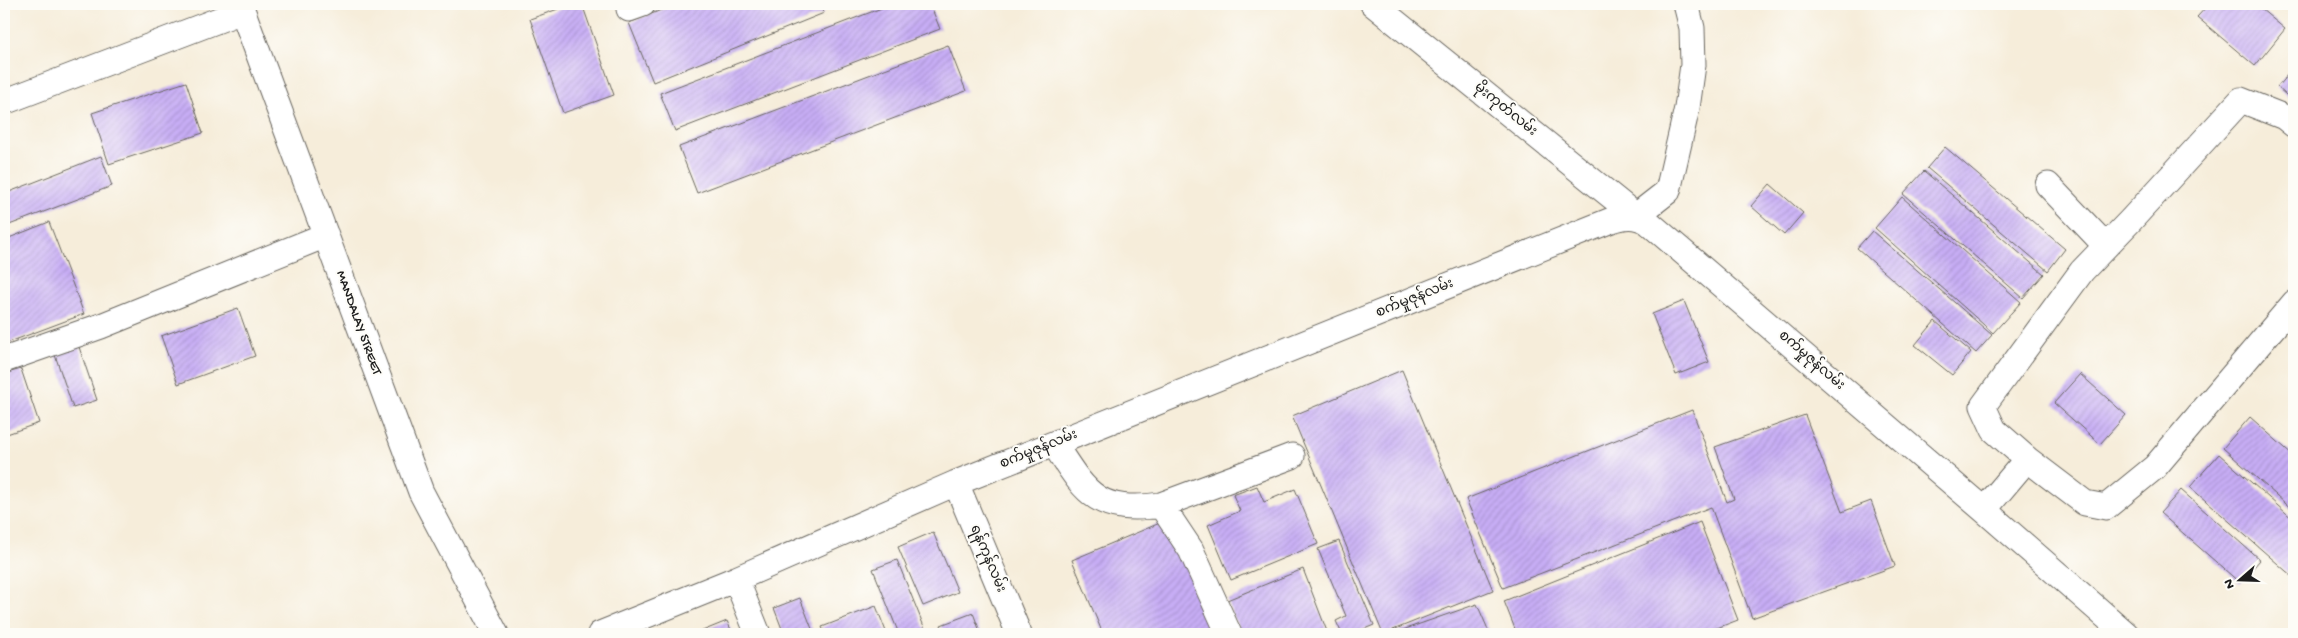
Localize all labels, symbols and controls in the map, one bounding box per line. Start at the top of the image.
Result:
street label: မိုးကုတ်လမ်း [1470,76,1542,141]
street label: MANDALAY STREET [331,269,385,378]
street label: စက်မှုဇုန်လမ်း [1372,272,1457,323]
street label: စက်မှုဇုန်လမ်း [1774,325,1850,395]
street label: စက်မှုဇုန်လမ်း [996,423,1081,474]
street label: ရန်ကုန်လမ်း [964,521,1012,596]
north arrow [2216,556,2266,606]
text: N [2221,576,2240,591]

